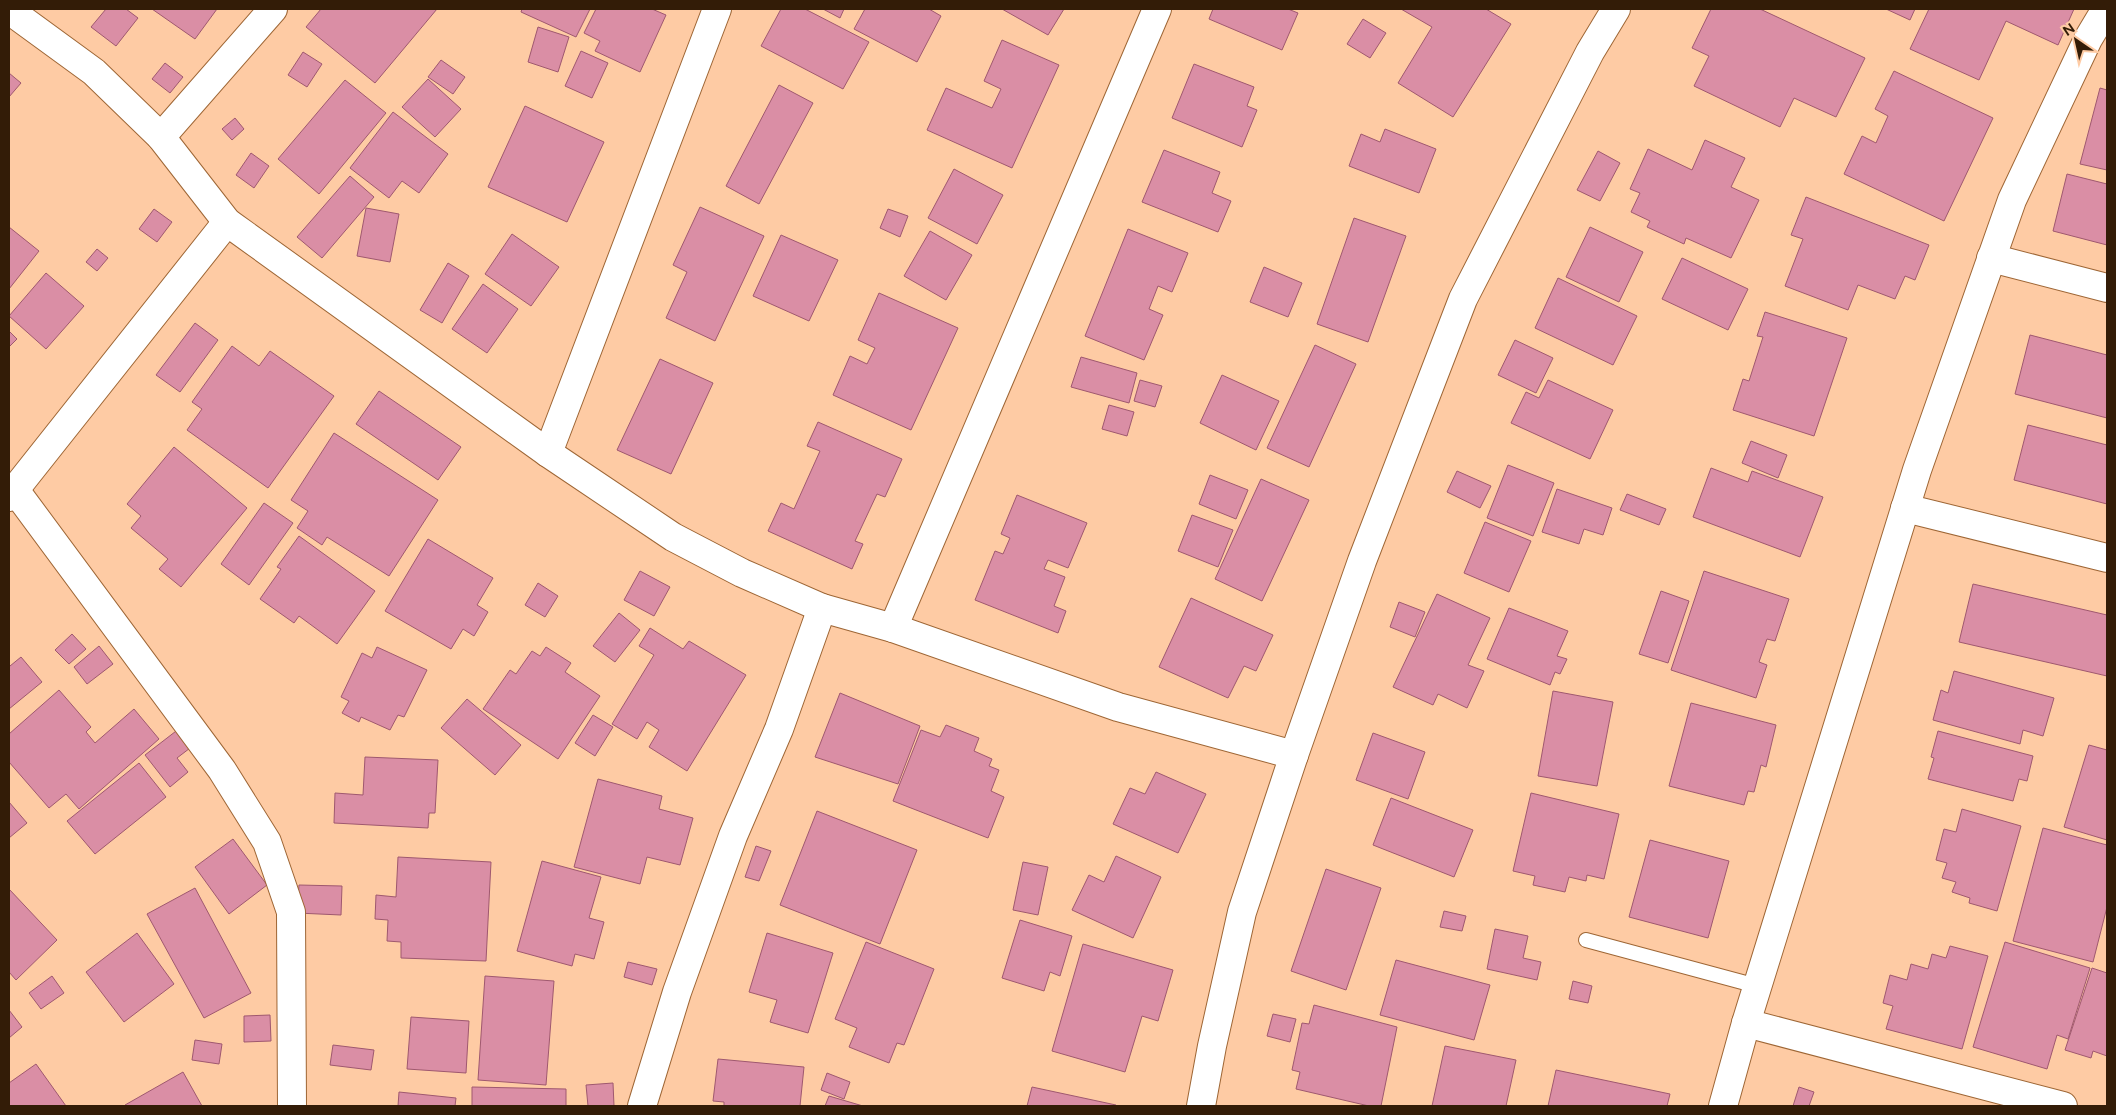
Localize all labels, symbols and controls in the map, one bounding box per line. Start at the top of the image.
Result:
north arrow [2051,15,2101,65]
text: N [2060,20,2078,40]

